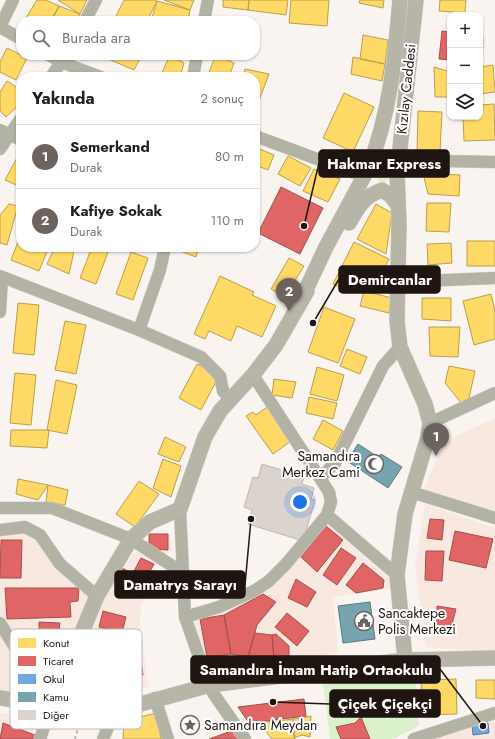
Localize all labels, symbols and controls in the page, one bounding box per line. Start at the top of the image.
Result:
map controls [447,12,483,120]
button: + [447,12,483,48]
search box [16,16,260,60]
icon: search [30,27,52,49]
text: Burada ara [62,27,130,49]
street label: Kızılay Caddesi [391,43,421,135]
button: − [447,48,483,84]
button: layers [447,84,483,120]
text: Yakında [32,86,95,110]
text: 2 sonuç [201,89,244,108]
text: Semerkand [70,136,150,158]
text: 1 [42,147,48,166]
text: 80 m [215,147,244,166]
callout: Hakmar Express [319,150,449,177]
text: Hakmar Express [327,153,441,175]
text: Durak [70,158,102,177]
text: Kafiye Sokak [70,200,162,222]
text: 2 [41,211,49,230]
text: 110 m [210,211,244,230]
text: Durak [70,222,102,241]
callout: Demircanlar [339,266,440,293]
text: Demircanlar [348,269,433,291]
pin: 2 [276,278,302,311]
pin: 1 [423,423,449,456]
place label: Samandıra Merkez Cami [282,446,360,482]
mosque icon: Samandıra Merkez Cami [363,453,385,475]
your location [290,492,310,512]
callout: Damatrys Sarayı [115,571,245,598]
text: Damatrys Sarayı [123,574,237,596]
place label: Sancaktepe Polis Merkezi [378,603,456,639]
public building icon: Sancaktepe Polis Merkezi [353,610,375,632]
legend [10,629,142,729]
text: Konut [43,635,69,651]
text: Ticaret [43,653,74,669]
callout: Samandıra İmam Hatip Ortaokulu [191,656,440,683]
text: Samandıra İmam Hatip Ortaokulu [199,659,433,681]
text: Okul [43,671,65,687]
text: Kamu [43,689,69,705]
callout: Çiçek Çiçekçi [330,690,440,717]
text: Çiçek Çiçekçi [338,693,432,715]
text: Diğer [43,707,69,723]
place icon: Samandıra Meydan [179,714,201,736]
place label: Samandıra Meydan [204,715,317,735]

